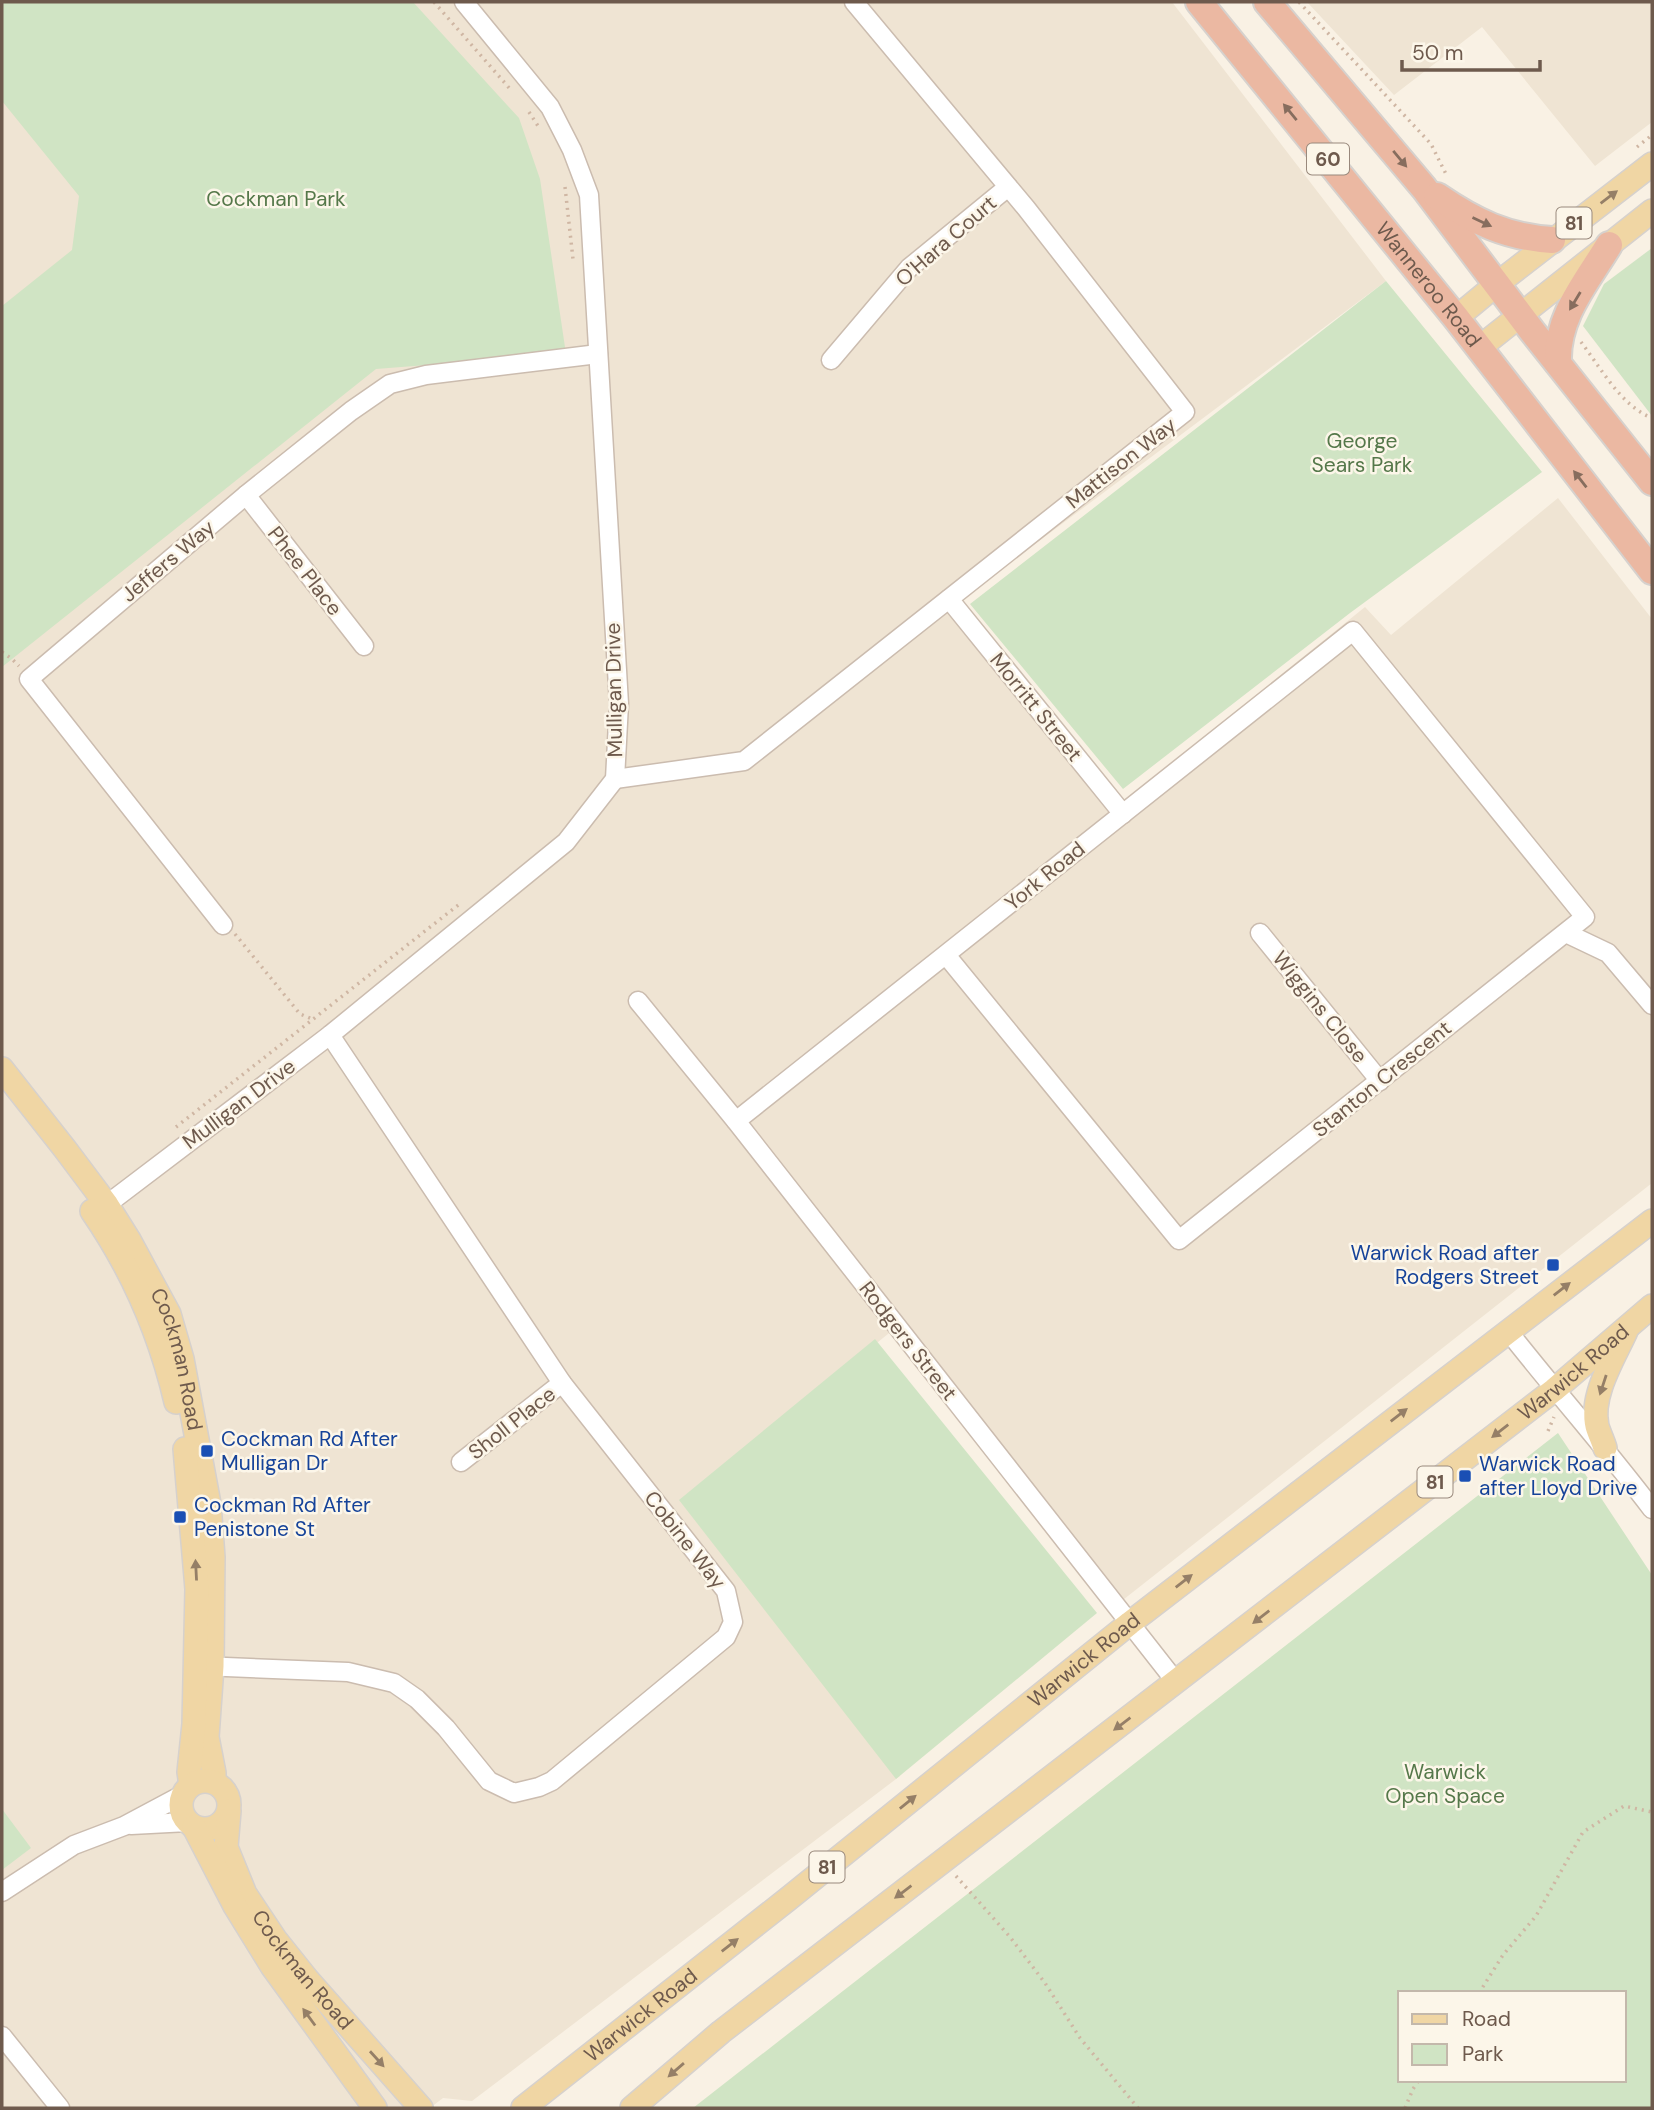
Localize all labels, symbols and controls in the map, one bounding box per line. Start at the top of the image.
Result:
scale bar [1402,28,1540,72]
text: 50 m [1412,39,1463,67]
one-way arrow [1283,104,1298,121]
road number: 60 [1307,144,1349,174]
one-way arrow [1392,150,1408,168]
park label: Cockman Park [206,185,346,213]
street label: O'Hara Court [889,189,1003,293]
one-way arrow [1599,190,1618,204]
road number: 81 [1556,208,1592,238]
street label: Wanneroo Road [1369,216,1488,353]
one-way arrow [1472,217,1492,228]
one-way arrow [1568,292,1581,311]
street label: Mattison Way [1060,411,1182,515]
park label: George Sears Park [1312,427,1413,479]
one-way arrow [1573,470,1588,488]
street label: Jeffers Way [115,513,221,608]
street label: Phee Place [261,521,349,621]
street label: Mulligan Drive [599,622,629,758]
street label: Morritt Street [984,647,1088,767]
street label: York Road [999,835,1091,917]
street label: Wiggins Close [1266,945,1374,1069]
street label: Stanton Crescent [1307,1014,1457,1144]
street label: Mulligan Drive [177,1052,301,1156]
place label: Warwick Road after Rodgers Street [1351,1239,1539,1291]
marker: Warwick Road after Rodgers Street [1545,1257,1561,1273]
street label: Rodgers Street [853,1276,963,1406]
street label: Cockman Road [144,1283,209,1433]
one-way arrow [1553,1283,1571,1297]
street label: Warwick Road [1512,1318,1635,1427]
one-way arrow [1598,1374,1608,1395]
street label: Sholl Place [462,1380,562,1466]
one-way arrow [1389,1408,1407,1423]
one-way arrow [1492,1424,1510,1439]
place label: Cockman Rd After Mulligan Dr [221,1425,398,1477]
marker: Cockman Rd After Mulligan Dr [199,1443,215,1459]
place label: Warwick Road after Lloyd Drive [1479,1450,1637,1502]
road number: 81 [1418,1466,1452,1498]
marker: Warwick Road after Lloyd Drive [1457,1468,1473,1484]
street label: Cobine Way [638,1485,732,1595]
place label: Cockman Rd After Penistone St [194,1491,371,1543]
marker: Cockman Rd After Penistone St [172,1509,188,1525]
one-way arrow [190,1559,201,1581]
one-way arrow [1174,1574,1192,1589]
street label: Warwick Road [1022,1606,1146,1714]
one-way arrow [1253,1609,1271,1624]
one-way arrow [1114,1716,1132,1731]
park label: Warwick Open Space [1385,1758,1505,1810]
one-way arrow [898,1795,916,1810]
road number: 81 [810,1852,844,1882]
one-way arrow [894,1885,912,1899]
street label: Cockman Road [245,1904,359,2036]
one-way arrow [721,1937,739,1952]
street label: Warwick Road [578,1962,703,2068]
legend [1398,1991,1626,2082]
text: Road [1462,2005,1511,2033]
one-way arrow [302,2008,316,2026]
text: Park [1462,2040,1504,2068]
one-way arrow [369,2050,385,2068]
one-way arrow [668,2062,685,2077]

